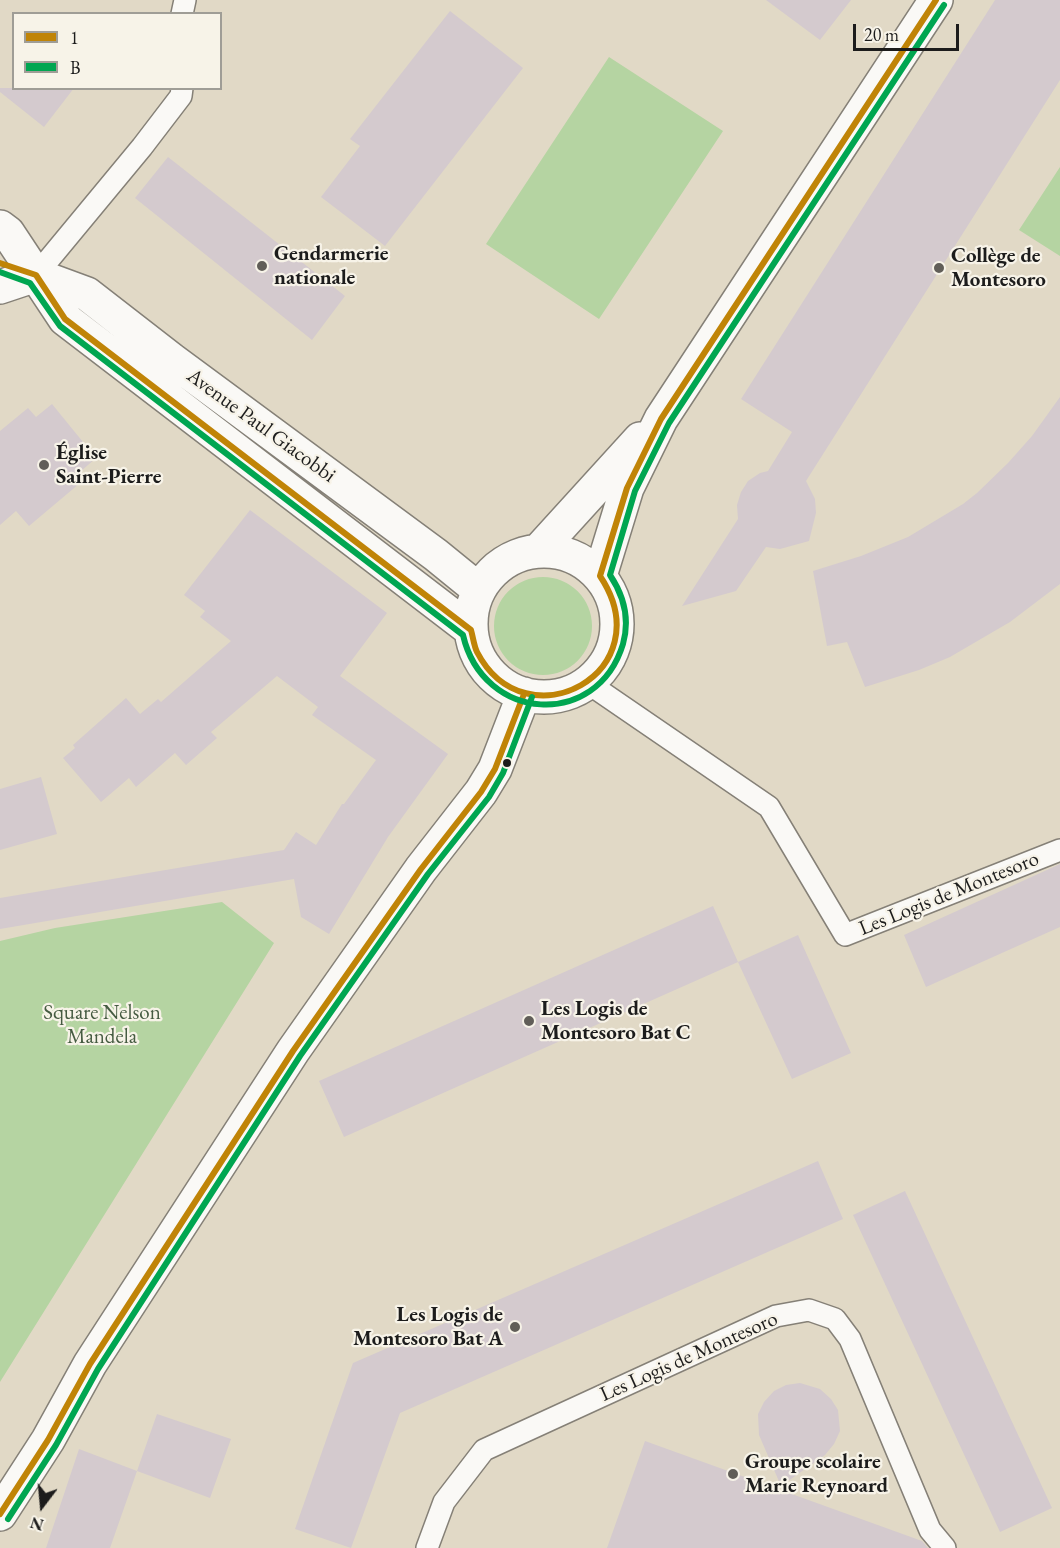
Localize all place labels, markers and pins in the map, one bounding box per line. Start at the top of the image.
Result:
place label: Gendarmerie nationale [274,241,389,291]
place label: Collège de Montesoro [951,243,1046,293]
marker: Gendarmerie nationale [255,259,269,273]
marker: Collège de Montesoro [932,261,946,275]
place label: Église Saint-Pierre [56,440,161,490]
marker: Église Saint-Pierre [37,458,51,472]
unlabelled marker [501,757,513,769]
place label: Les Logis de Montesoro Bat C [541,996,691,1046]
marker: Les Logis de Montesoro Bat C [522,1014,536,1028]
place label: Les Logis de Montesoro Bat A [353,1302,503,1352]
marker: Les Logis de Montesoro Bat A [508,1320,522,1334]
place label: Groupe scolaire Marie Reynoard [745,1449,888,1499]
marker: Groupe scolaire Marie Reynoard [726,1467,740,1481]

